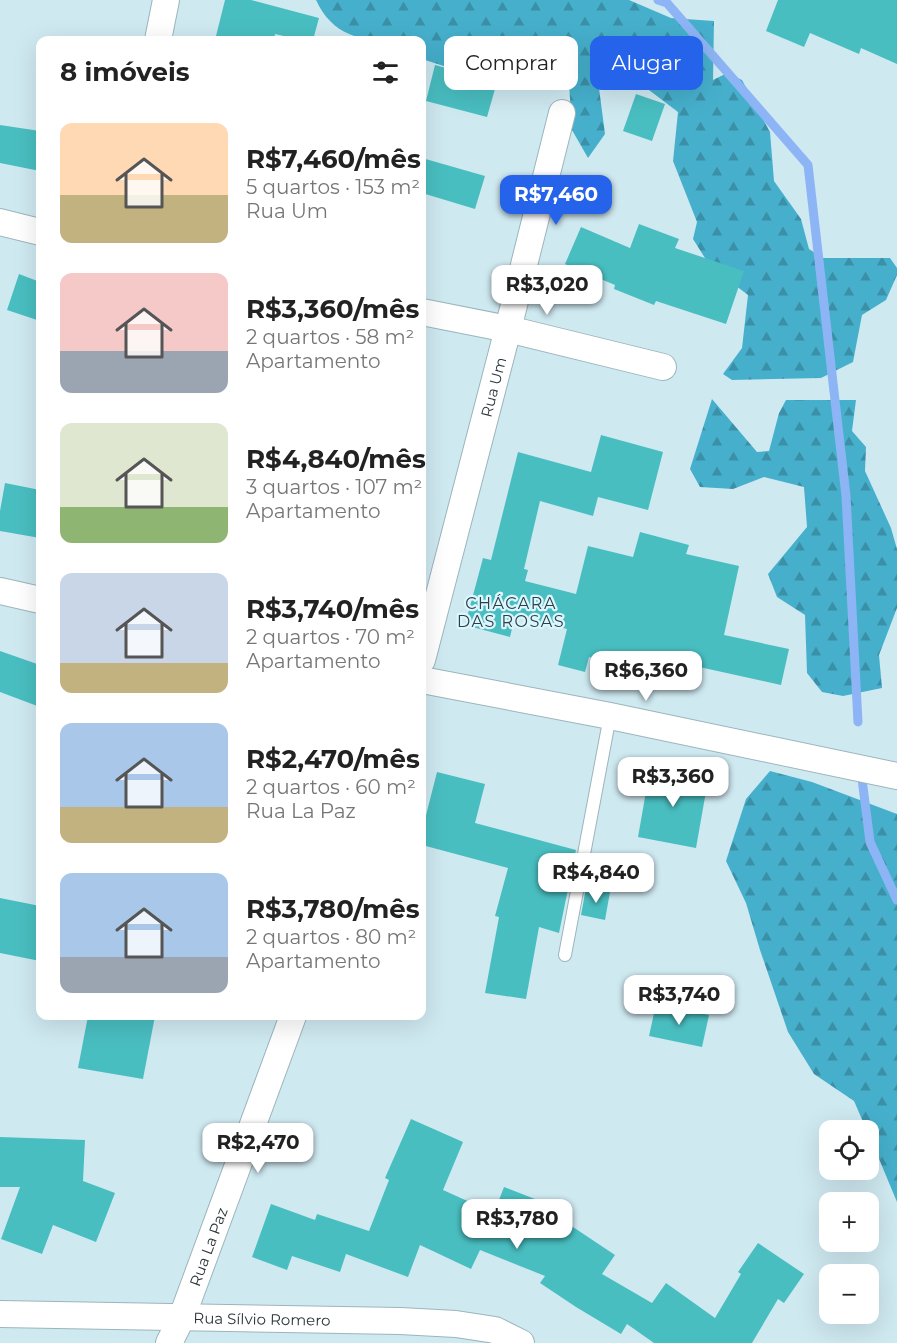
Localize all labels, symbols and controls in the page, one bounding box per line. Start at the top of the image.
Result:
chip: Comprar [444,36,578,90]
chip: Alugar [590,36,703,90]
text: 8 imóveis [60,56,190,88]
icon: filters [369,56,402,89]
text: R$7,460/mês [246,143,421,175]
icon: home [108,147,180,219]
text: 5 quartos · 153 m² [246,175,420,199]
pin: R$7,460 [501,175,611,226]
text: R$7,460 [514,182,598,206]
text: Rua Um [246,199,328,223]
pin: R$3,020 [492,265,602,316]
text: R$3,020 [505,272,589,296]
text: R$3,360/mês [246,293,419,325]
icon: home [108,297,180,369]
text: 2 quartos · 58 m² [246,325,414,349]
text: Apartamento [246,349,381,373]
street label: Rua Um [476,355,510,419]
text: R$4,840/mês [246,443,426,475]
icon: home [108,447,180,519]
text: 3 quartos · 107 m² [246,475,422,499]
text: Apartamento [246,499,381,523]
text: R$3,740/mês [246,593,419,625]
district label: CHÁCARA DAS ROSAS [457,594,565,631]
icon: home [108,597,180,669]
text: 2 quartos · 70 m² [246,625,415,649]
text: Apartamento [246,649,381,673]
pin: R$6,360 [591,651,701,702]
text: R$6,360 [604,658,688,682]
text: R$2,470/mês [246,743,420,775]
icon: home [108,747,180,819]
pin: R$3,360 [618,757,728,808]
text: R$3,360 [632,764,714,788]
text: 2 quartos · 60 m² [246,775,416,799]
text: Rua La Paz [246,799,356,823]
pin: R$4,840 [541,853,651,904]
text: R$4,840 [552,860,640,884]
text: R$3,780/mês [246,893,420,925]
icon: home [108,897,180,969]
text: 2 quartos · 80 m² [246,925,416,949]
text: Apartamento [246,949,381,973]
pin: R$3,740 [624,975,734,1026]
text: R$3,740 [638,982,720,1006]
map controls [819,1120,879,1324]
button: locate [819,1120,879,1180]
pin: R$2,470 [203,1123,313,1174]
text: R$2,470 [216,1130,300,1154]
button: + [819,1192,879,1252]
pin: R$3,780 [462,1199,572,1250]
street label: Rua La Paz [185,1204,231,1289]
text: R$3,780 [476,1206,558,1230]
button: − [819,1264,879,1324]
street label: Rua Sílvio Romero [193,1308,331,1329]

